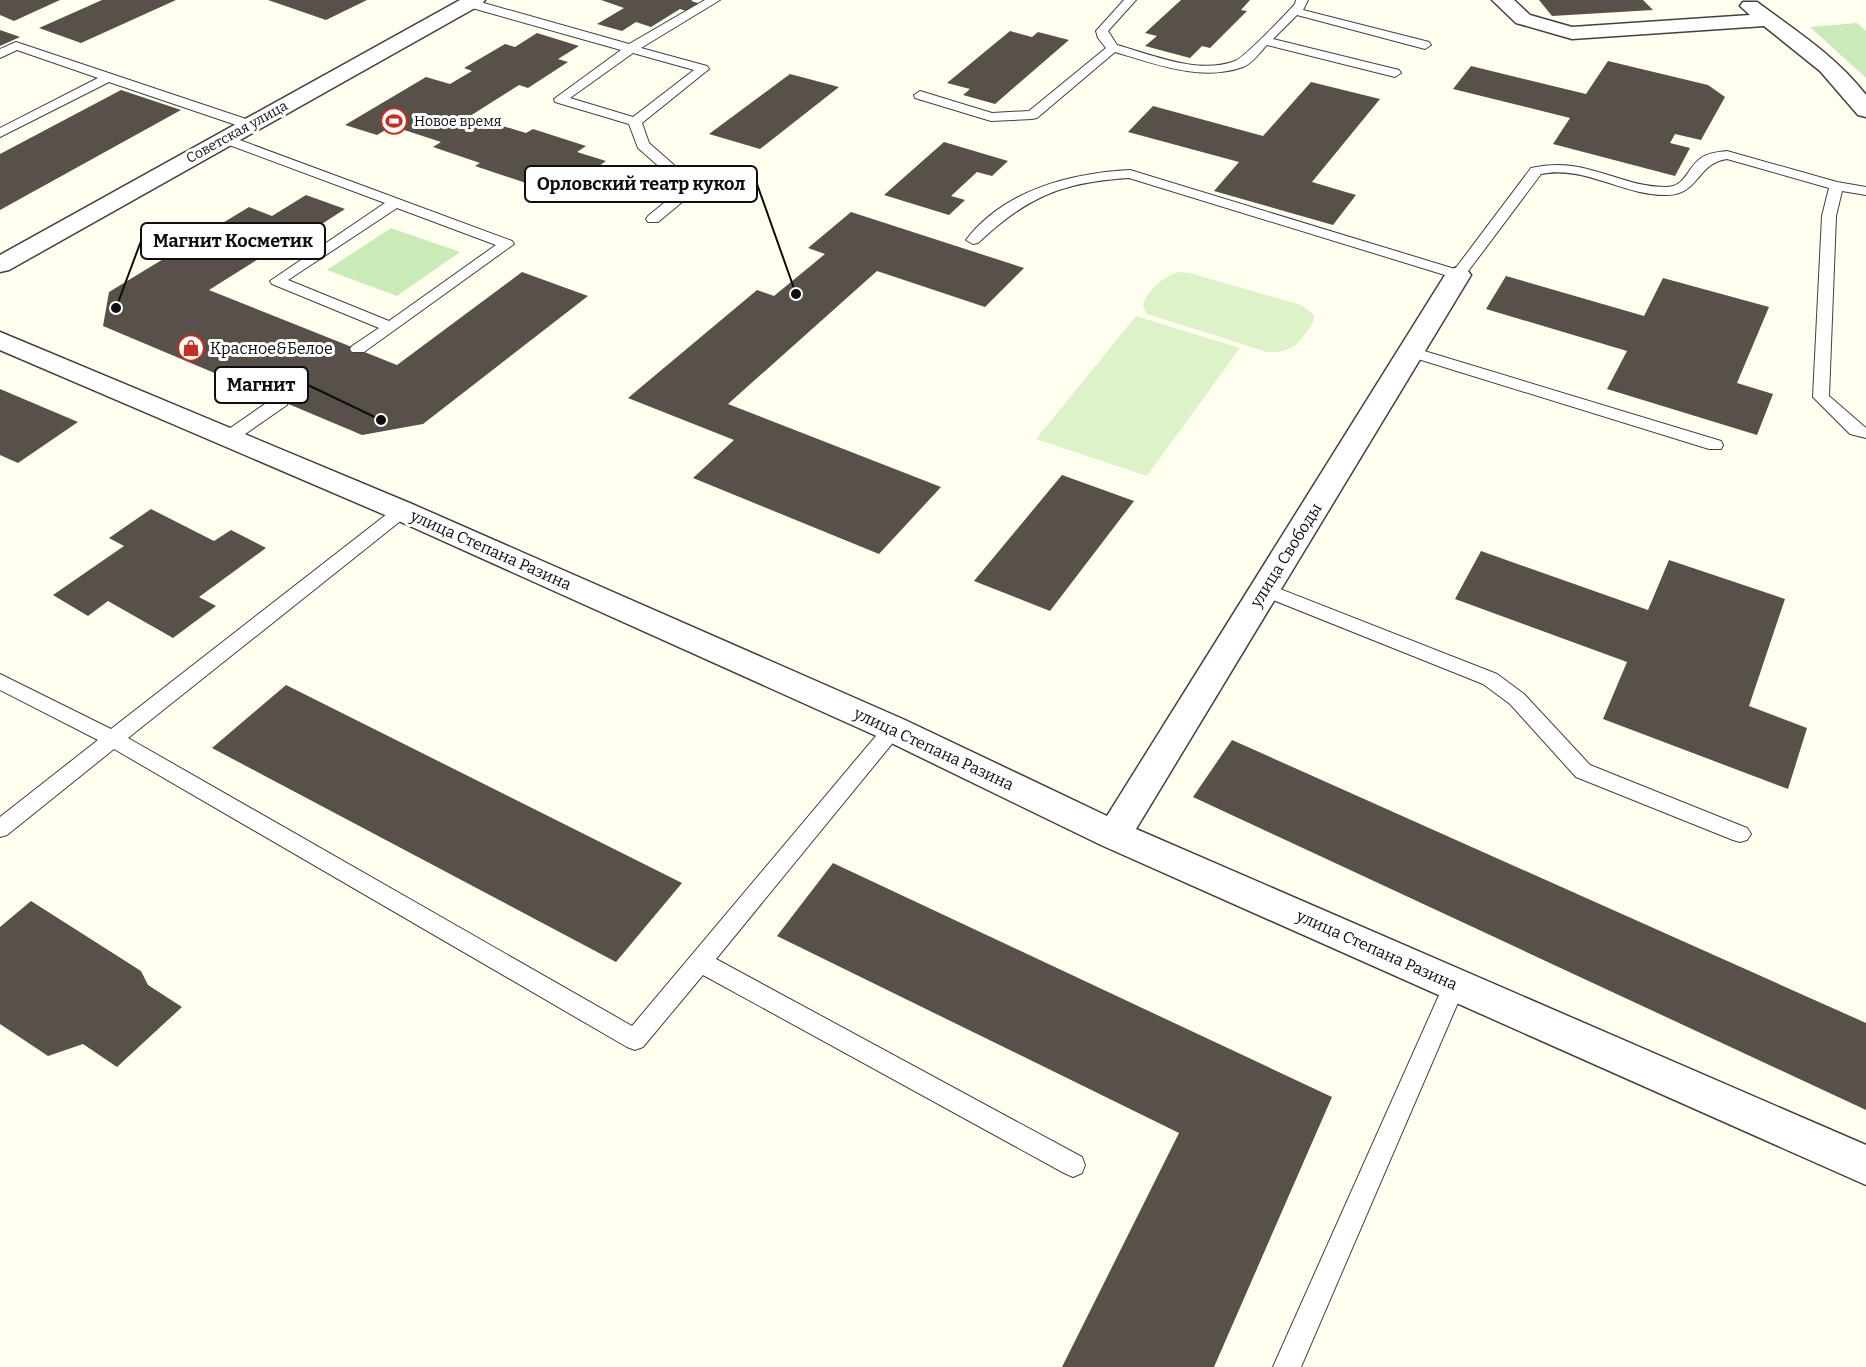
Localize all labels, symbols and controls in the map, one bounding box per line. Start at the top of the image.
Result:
street label: Советская улица [183,97,291,167]
sports icon: Новое время [379,106,409,136]
place label: Новое время [414,113,502,130]
callout: Орловский театр кукол [525,166,757,202]
text: Орловский театр кукол [537,173,745,195]
callout: Магнит Косметик [141,223,325,259]
text: Магнит Косметик [153,230,313,252]
shop icon: Красное&Белое [176,333,206,363]
place label: Красное&Белое [210,339,333,358]
callout: Магнит [215,367,308,403]
text: Магнит [227,374,295,396]
street label: улица Свободы [1246,499,1326,611]
street label: улица Степана Разина [407,506,575,594]
street label: улица Степана Разина [850,703,1017,794]
street label: улица Степана Разина [1293,906,1461,994]

